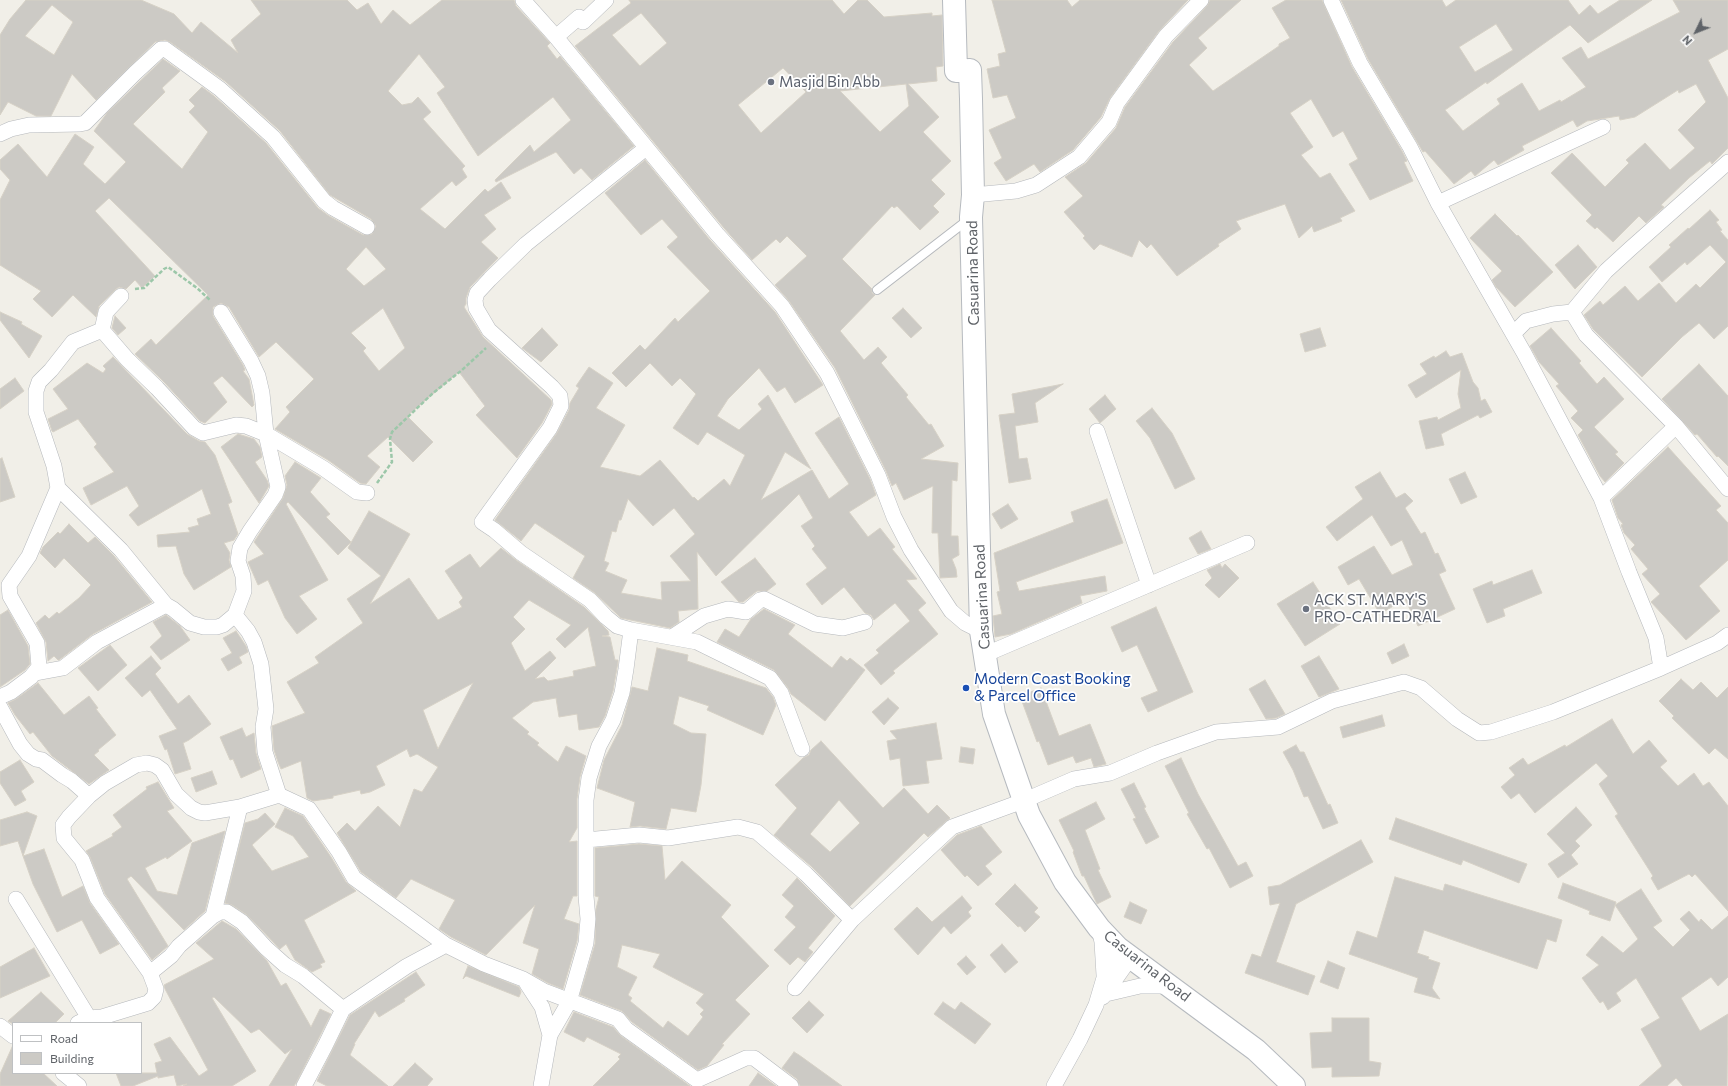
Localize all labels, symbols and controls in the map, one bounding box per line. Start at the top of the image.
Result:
north arrow [1676,12,1716,52]
text: N [1679,33,1694,48]
place label: Masjid Bin Abb [779,73,880,91]
marker: Masjid Bin Abb [766,77,776,87]
street label: Casuarina Road [963,220,983,326]
street label: Casuarina Road [970,544,994,650]
place label: ACK ST. MARY'S PRO-CATHEDRAL [1314,591,1441,626]
marker: ACK ST. MARY'S PRO-CATHEDRAL [1301,604,1311,614]
place label: Modern Coast Booking & Parcel Office [974,670,1131,705]
marker: Modern Coast Booking & Parcel Office [961,683,971,693]
street label: Casuarina Road [1100,926,1194,1006]
legend [12,1022,142,1074]
text: Road [50,1031,78,1045]
text: Building [50,1051,94,1065]

